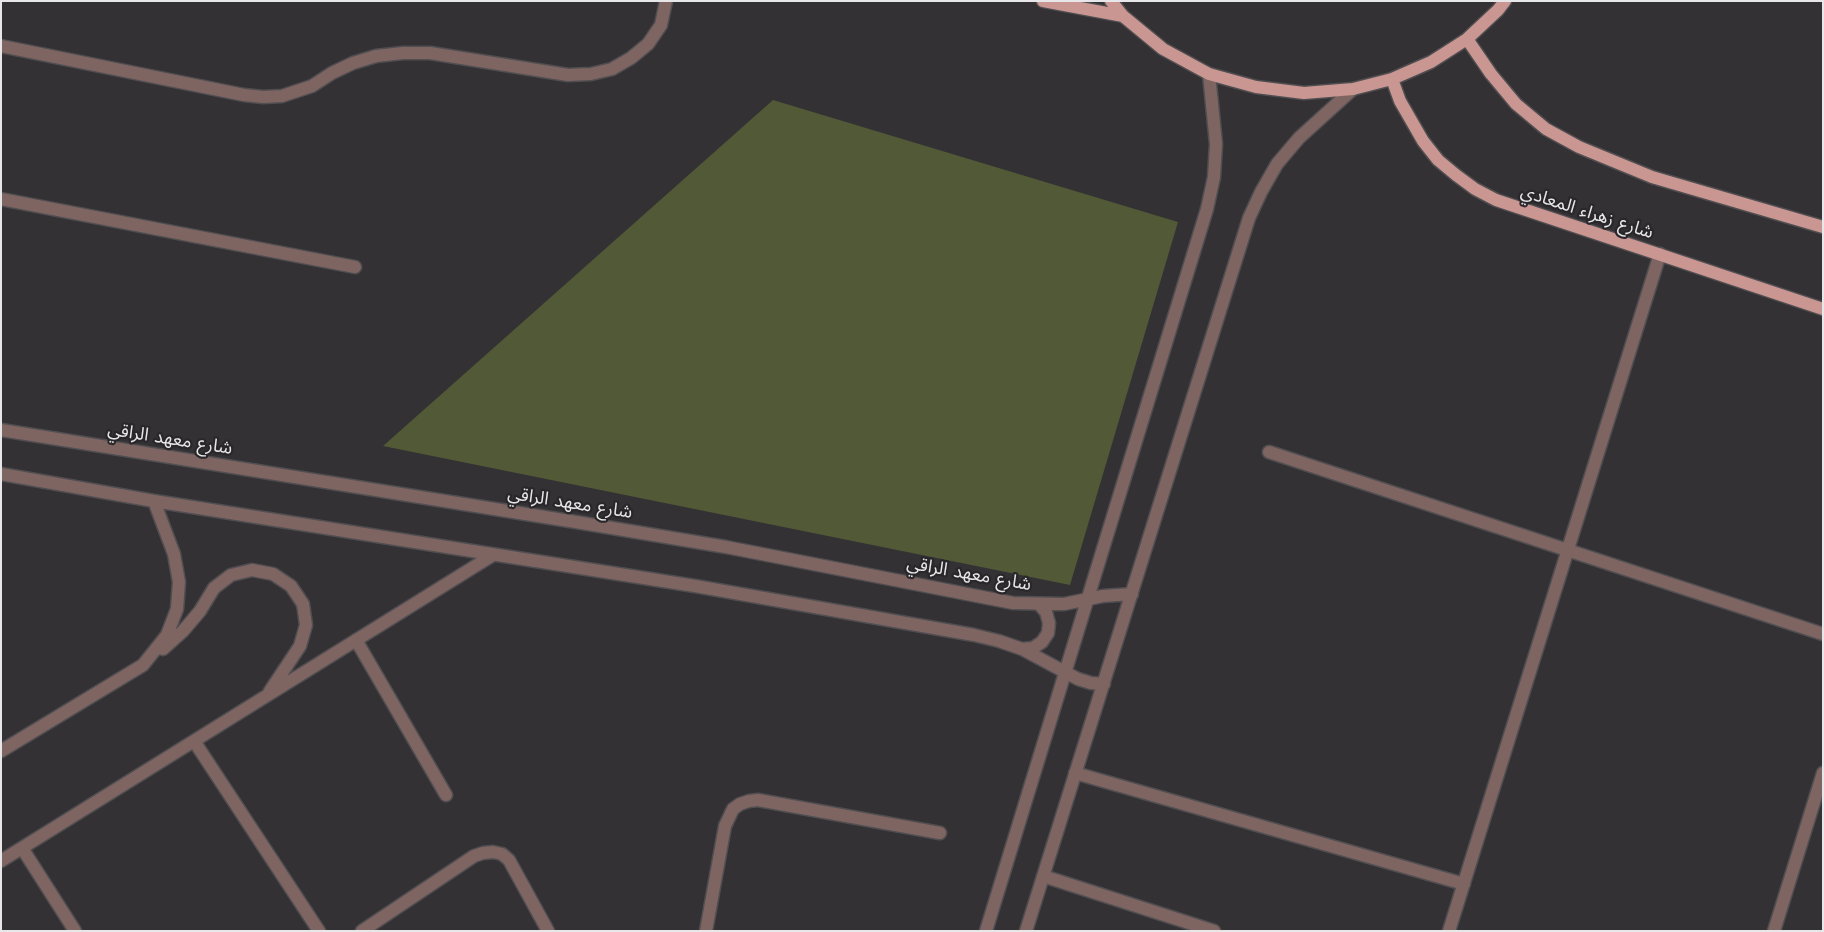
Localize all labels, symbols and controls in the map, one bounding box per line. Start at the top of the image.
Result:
street label: شارع زهراء المعادي [1518,180,1656,244]
street label: شارع معهد الراقي [106,418,234,460]
street label: شارع معهد الراقي [506,482,634,524]
street label: شارع معهد الراقي [905,552,1033,596]

